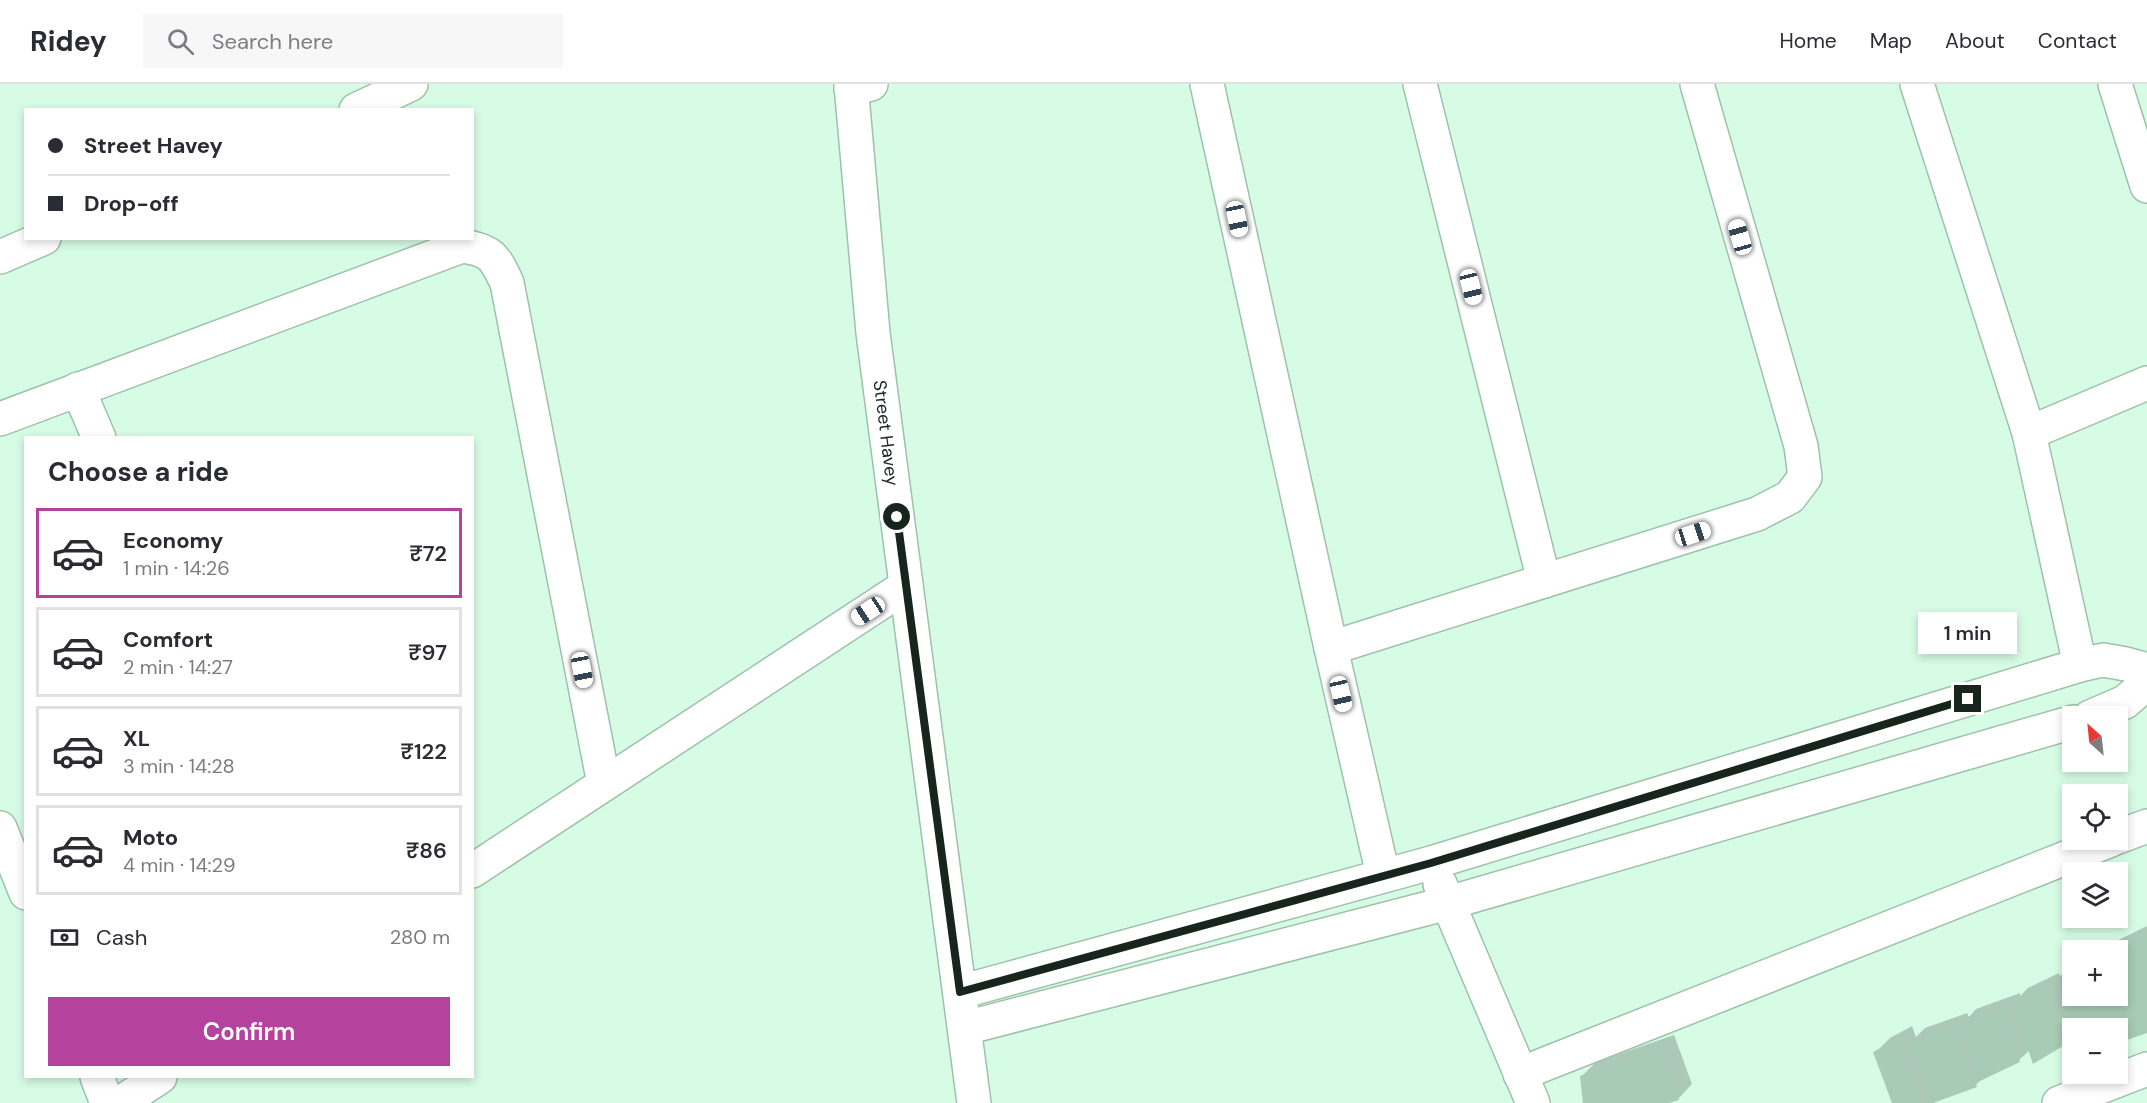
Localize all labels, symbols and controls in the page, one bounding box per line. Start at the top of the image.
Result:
search box [143,14,563,68]
text: Ridey [30,23,107,60]
icon: search [164,25,197,58]
text: Search here [212,27,333,56]
text: Home [1779,27,1837,55]
text: Map [1870,27,1912,55]
text: About [1945,27,2005,55]
text: Contact [2038,27,2117,55]
text: Street Havey [84,131,223,160]
text: Drop-off [84,189,179,218]
car [1224,200,1250,238]
car [1726,217,1754,257]
car [1458,267,1484,307]
street label: Street Havey [868,379,904,487]
text: Choose a ride [48,454,229,489]
route start [883,503,910,530]
car [1673,520,1713,548]
icon: car [51,526,105,580]
text: Economy [123,526,223,555]
text: ₹72 [409,539,447,568]
text: 1 min · 14:26 [123,555,230,581]
car [848,594,888,628]
callout: 1 min [1918,612,2018,654]
text: 1 min [1944,620,1991,646]
icon: car [51,625,105,679]
text: Comfort [123,625,213,654]
text: ₹97 [408,638,447,667]
car [570,651,594,689]
text: 2 min · 14:27 [123,654,233,680]
car [1328,674,1354,714]
route end [1954,685,1981,712]
north arrow [2062,706,2128,772]
map controls [2062,706,2128,1084]
icon: car [51,724,105,778]
text: XL [123,724,150,753]
text: ₹122 [400,737,447,766]
text: 3 min · 14:28 [123,753,235,779]
button: locate [2062,784,2128,850]
icon: car [51,823,105,877]
text: Moto [123,823,178,852]
text: ₹86 [406,836,447,865]
text: 4 min · 14:29 [123,852,235,878]
button: layers [2062,862,2128,928]
icon: cash [48,921,81,954]
text: Cash [96,923,147,952]
text: 280 m [390,924,450,950]
button: + [2062,940,2128,1006]
button: Confirm [48,997,450,1066]
button: − [2062,1018,2128,1084]

